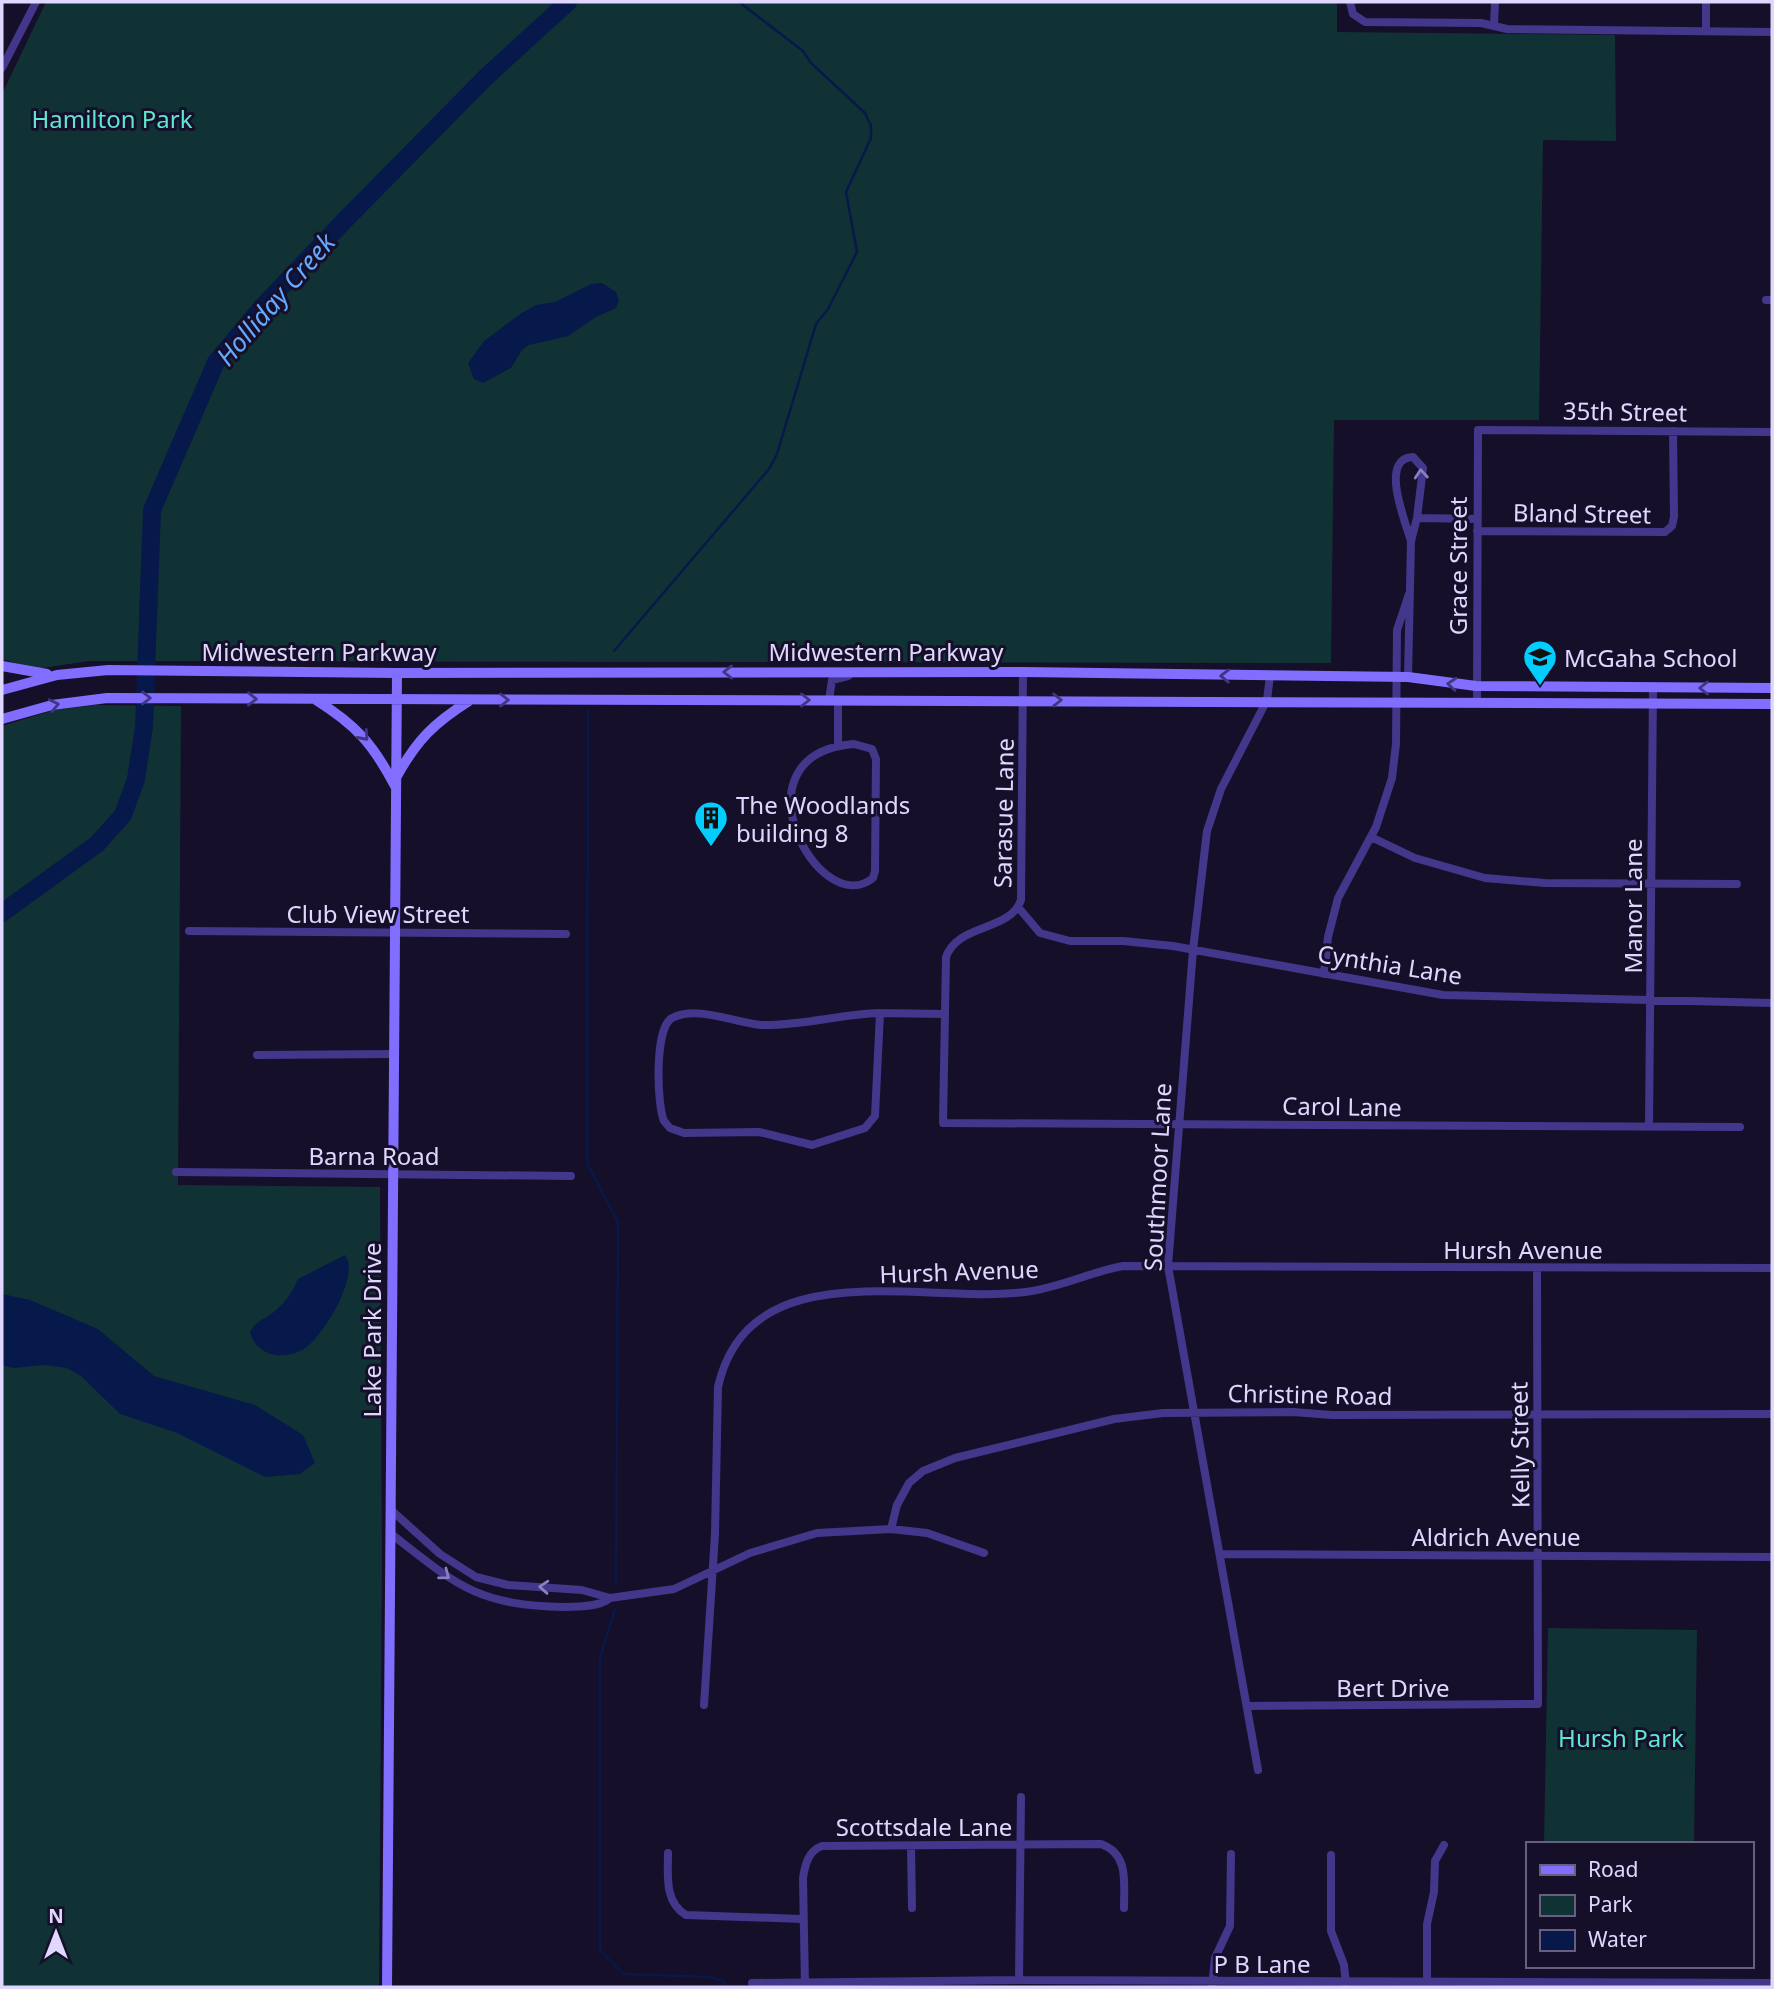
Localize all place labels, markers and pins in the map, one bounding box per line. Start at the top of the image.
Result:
school or university icon: McGaha School [1521,638,1559,687]
place label: McGaha School [1564,641,1738,674]
place label: The Woodlands building 8 [736,788,910,849]
building icon: The Woodlands building 8 [692,799,730,848]

